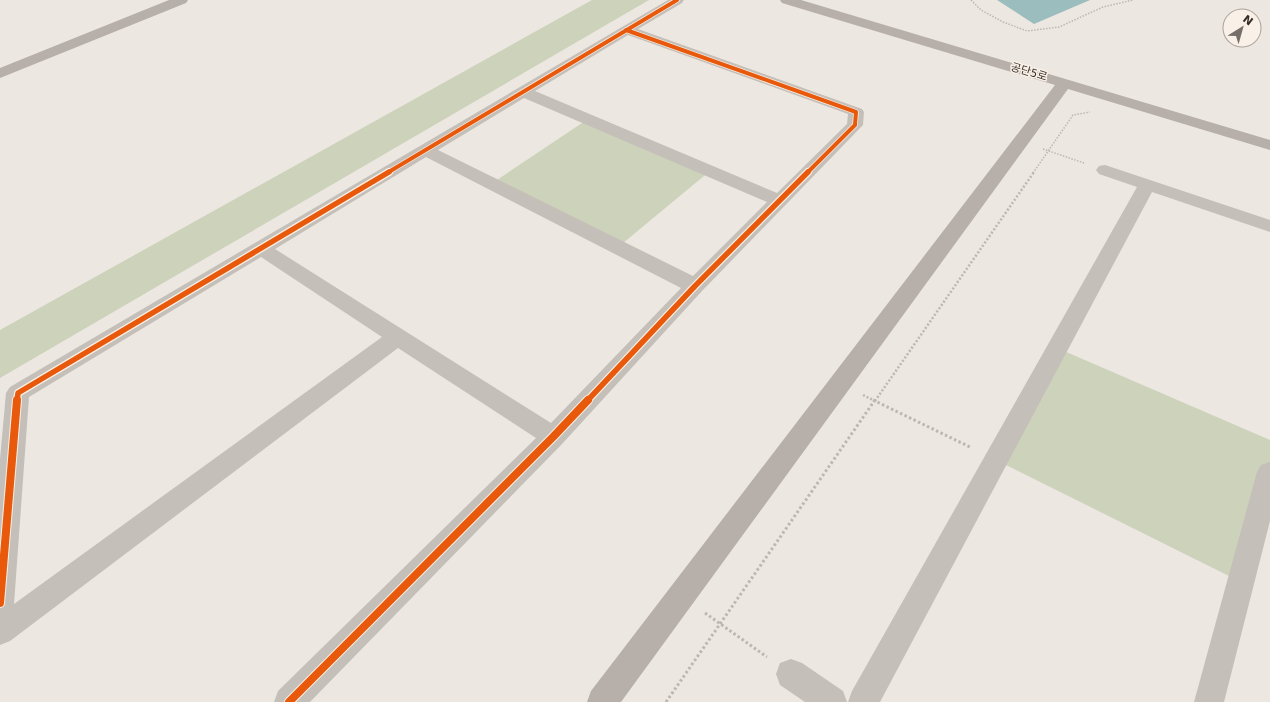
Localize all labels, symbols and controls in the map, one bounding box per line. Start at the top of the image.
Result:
north arrow [1222,8,1262,48]
text: N [1240,12,1255,28]
street label: 공단5로 [1009,60,1049,84]

